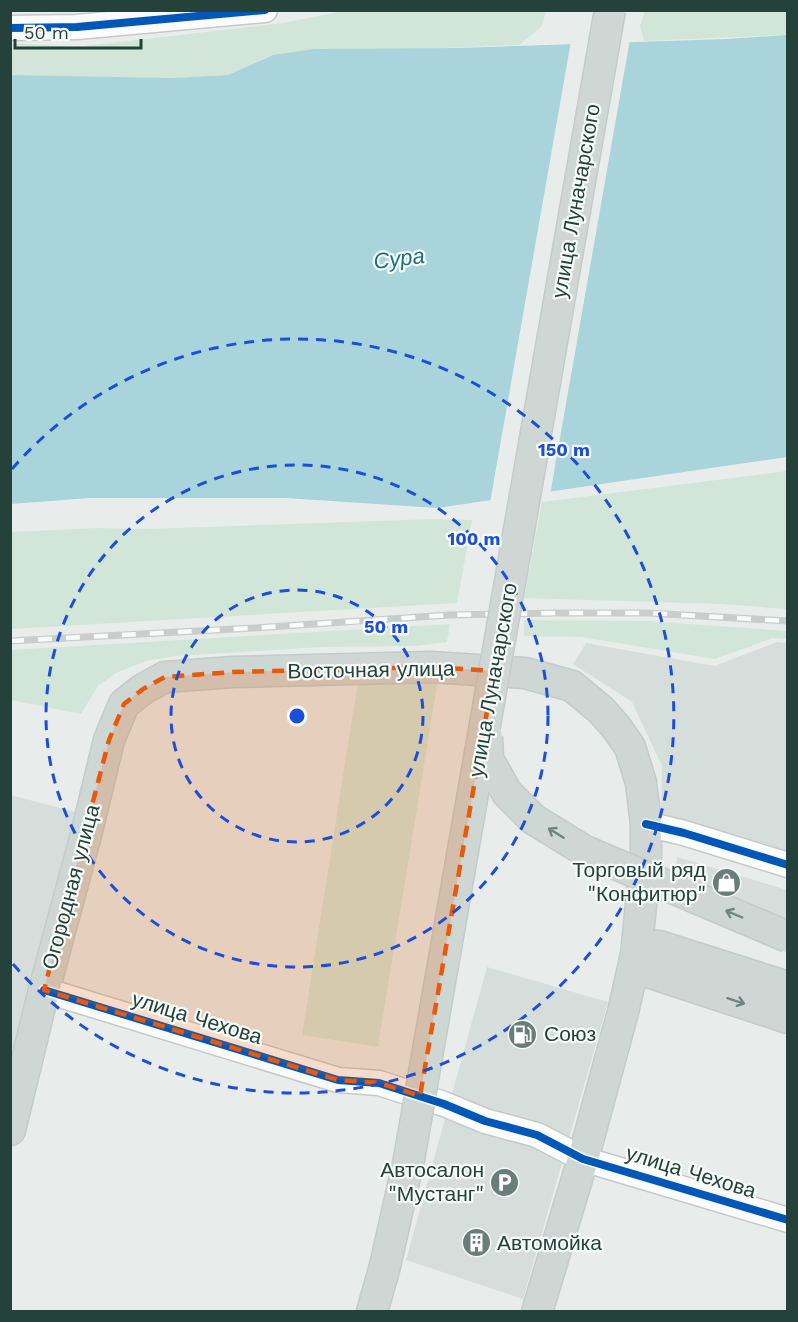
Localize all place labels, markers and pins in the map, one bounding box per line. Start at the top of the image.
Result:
centre of rings [287,706,307,726]
place label: Торговый ряд "Конфитюр" [572,857,706,906]
shop icon: Торговый ряд "Конфитюр" [711,866,743,898]
fuel station icon: Союз [507,1018,539,1050]
place label: Союз [544,1021,596,1046]
place label: Автосалон "Мустанг" [380,1157,484,1206]
parking icon: Автосалон "Мустанг" [489,1166,521,1198]
building icon: Автомойка [460,1227,492,1259]
place label: Автомойка [497,1230,602,1255]

